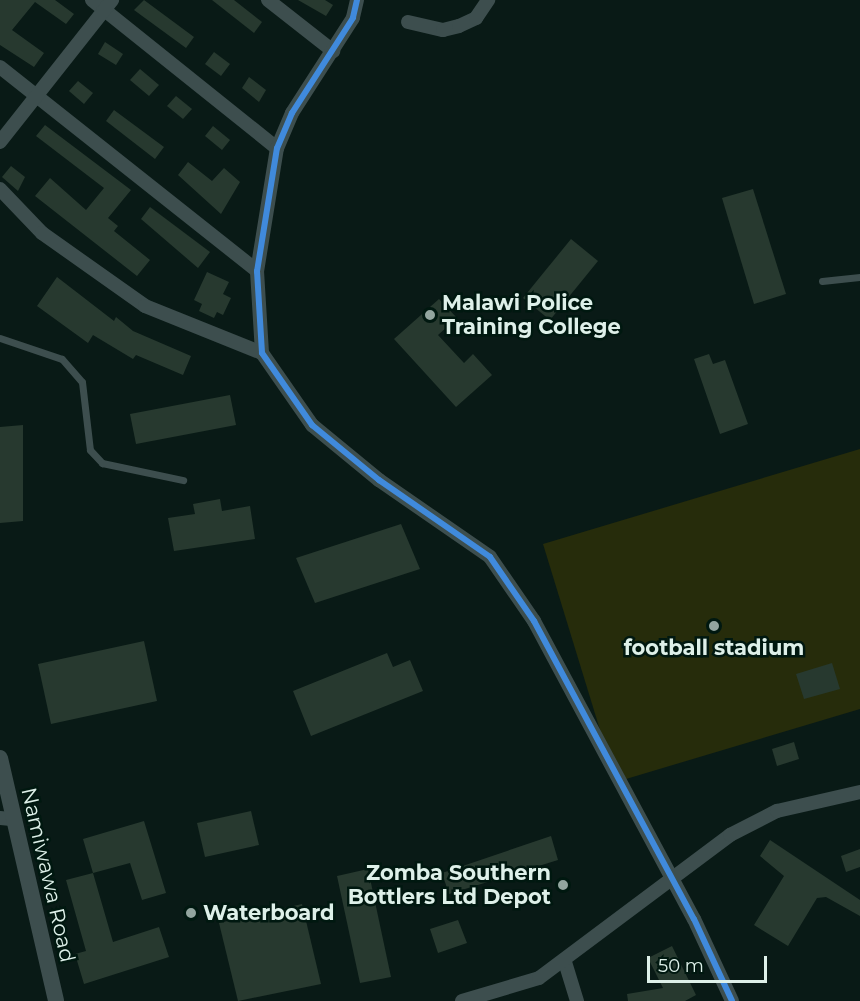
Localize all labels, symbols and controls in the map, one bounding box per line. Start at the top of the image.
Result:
place label: Malawi Police Training College [442,290,621,340]
marker: Malawi Police Training College [423,308,437,322]
marker: football stadium [707,619,721,633]
place label: football stadium [624,635,804,661]
street label: Namiwawa Road [16,785,80,965]
place label: Zomba Southern Bottlers Ltd Depot [348,860,551,910]
marker: Zomba Southern Bottlers Ltd Depot [556,878,570,892]
place label: Waterboard [203,900,335,926]
marker: Waterboard [184,906,198,920]
scale bar [650,944,770,982]
text: 50 m [658,955,704,977]

